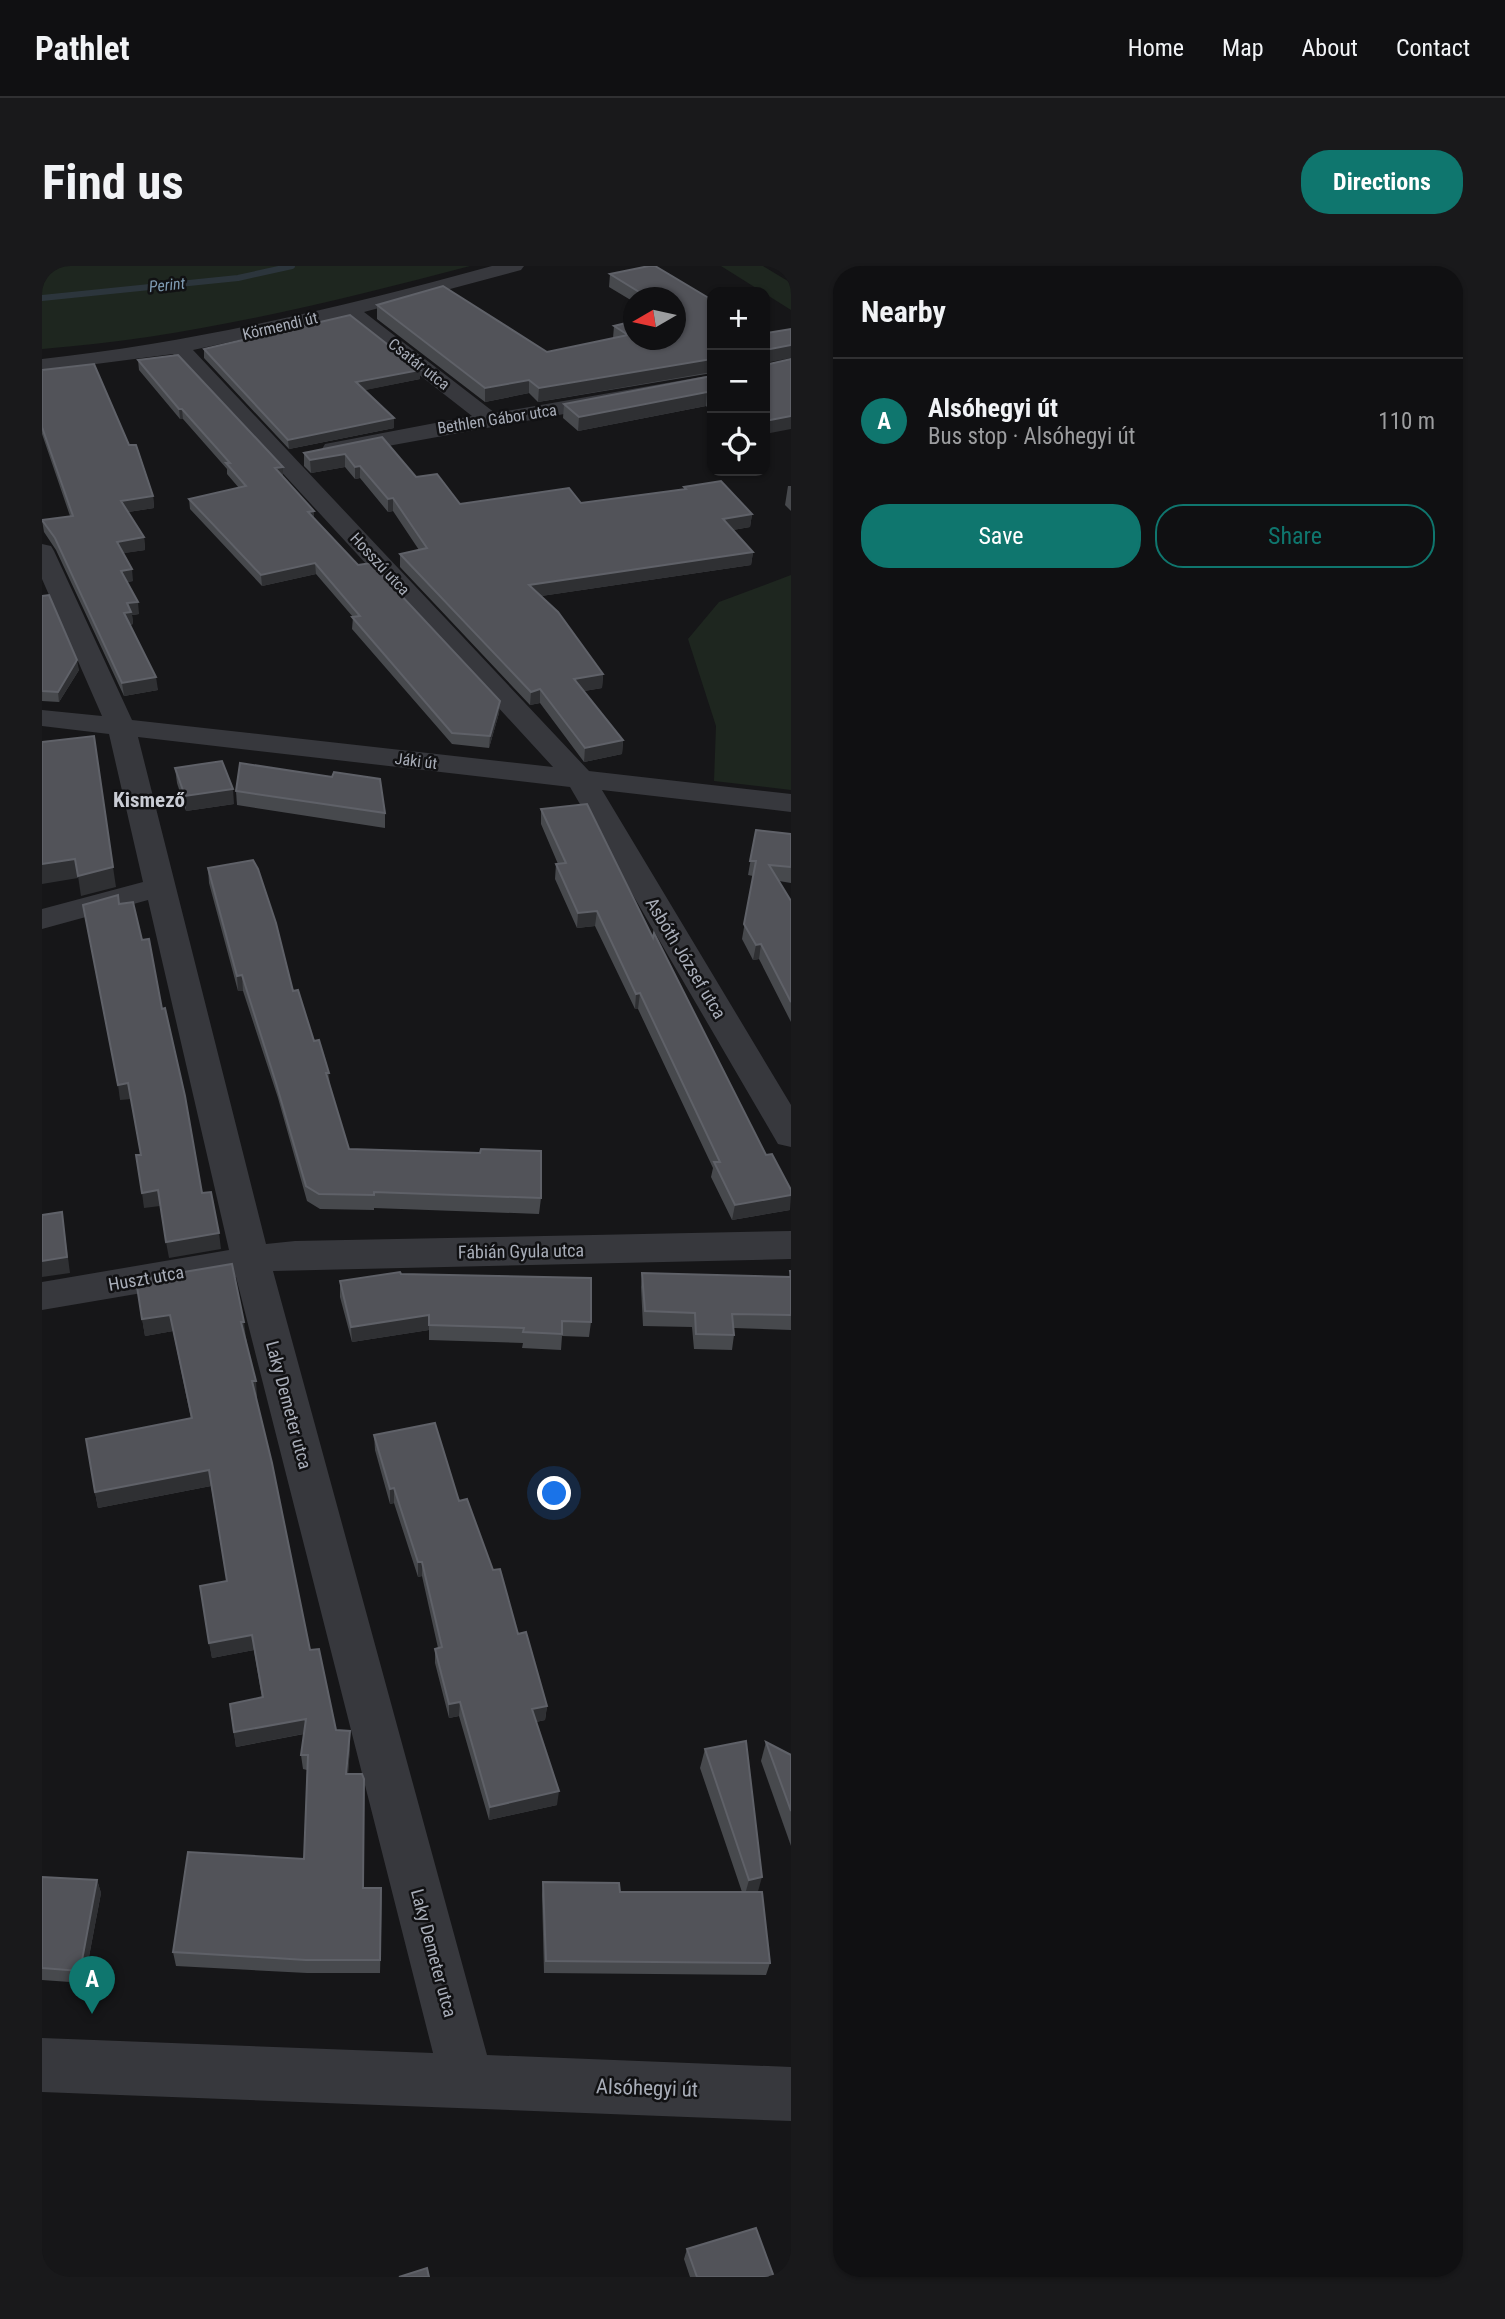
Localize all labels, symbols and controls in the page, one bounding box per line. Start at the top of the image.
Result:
text: Pathlet [35,29,130,68]
text: Home [1128,34,1184,62]
text: Map [1222,34,1264,62]
text: About [1302,34,1358,62]
text: Contact [1396,34,1470,62]
button: Directions [1301,150,1463,214]
text: Find us [42,154,184,211]
water label: Perint [148,274,186,296]
north arrow [623,287,686,350]
map controls [707,287,770,476]
button: + [707,287,770,350]
text: Nearby [861,294,946,329]
street label: Körmendi út [241,308,320,344]
street label: Csatár utca [385,334,453,394]
button: − [707,350,770,413]
text: Alsóhegyi út [928,393,1058,423]
street label: Bethlen Gábor utca [436,400,558,438]
text: A [877,408,891,435]
text: 110 m [1378,408,1435,435]
button: locate [707,413,770,476]
text: Bus stop · Alsóhegyi út [928,423,1135,450]
button: Save [861,504,1141,568]
button: Share [1155,504,1435,568]
street label: Hosszú utca [346,529,414,599]
street label: Jáki út [394,749,438,773]
district label: Kismező [113,788,185,812]
street label: Asbóth József utca [642,894,730,1022]
street label: Fábián Gyula utca [458,1239,584,1263]
street label: Huszt utca [107,1261,185,1295]
street label: Laky Demeter utca [262,1339,316,1471]
your location [537,1476,571,1510]
street label: Laky Demeter utca [407,1887,461,2019]
pin: A [69,1956,115,2014]
street label: Alsóhegyi út [596,2074,698,2102]

